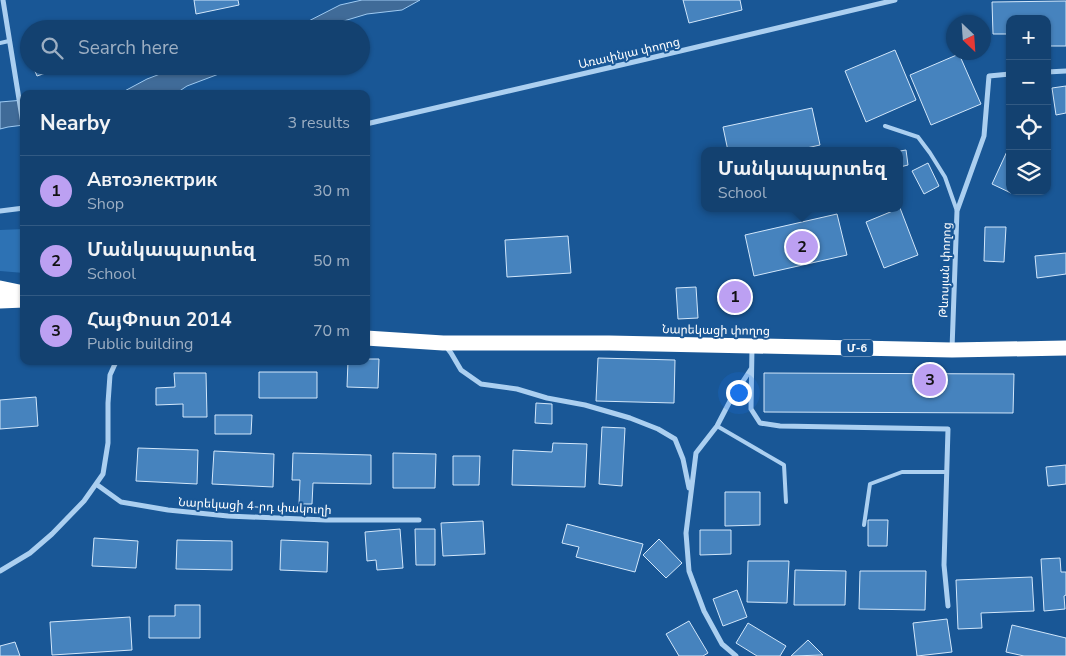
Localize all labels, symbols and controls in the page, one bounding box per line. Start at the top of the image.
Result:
north arrow [946,15,991,60]
map controls [1006,15,1051,195]
button: + [1006,15,1051,60]
search box [20,20,370,75]
icon: search [38,34,66,62]
street label: Առափնյա փողոց [577,34,681,72]
text: Search here [78,35,179,61]
button: − [1006,60,1051,105]
button: locate [1006,105,1051,150]
text: Nearby [40,109,110,137]
text: 3 results [288,112,350,134]
popup [701,147,903,212]
button: layers [1006,150,1051,195]
text: Մանկապարտեզ [718,156,886,182]
text: Автоэлектрик [87,167,217,193]
text: 1 [51,180,61,202]
text: 30 m [313,180,350,202]
text: School [718,182,767,204]
text: Shop [87,193,124,215]
street label: Թևոսյան փողոց [935,222,955,318]
pin: 2 [786,228,818,266]
text: Մանկապարտեզ [87,237,255,263]
text: 2 [51,250,61,272]
text: 50 m [313,250,350,272]
text: School [87,263,136,285]
pin: 1 [719,278,751,316]
text: ՀայՓոստ 2014 [87,307,232,333]
text: 3 [51,320,61,342]
text: 70 m [313,320,350,342]
street label: Նարեկացի փողոց [662,321,770,339]
text: Public building [87,333,193,355]
road number: Մ-6 [841,339,873,356]
pin: 3 [914,361,946,399]
your location [726,380,752,406]
street label: Նարեկացի 4-րդ փակուղի [178,494,332,518]

